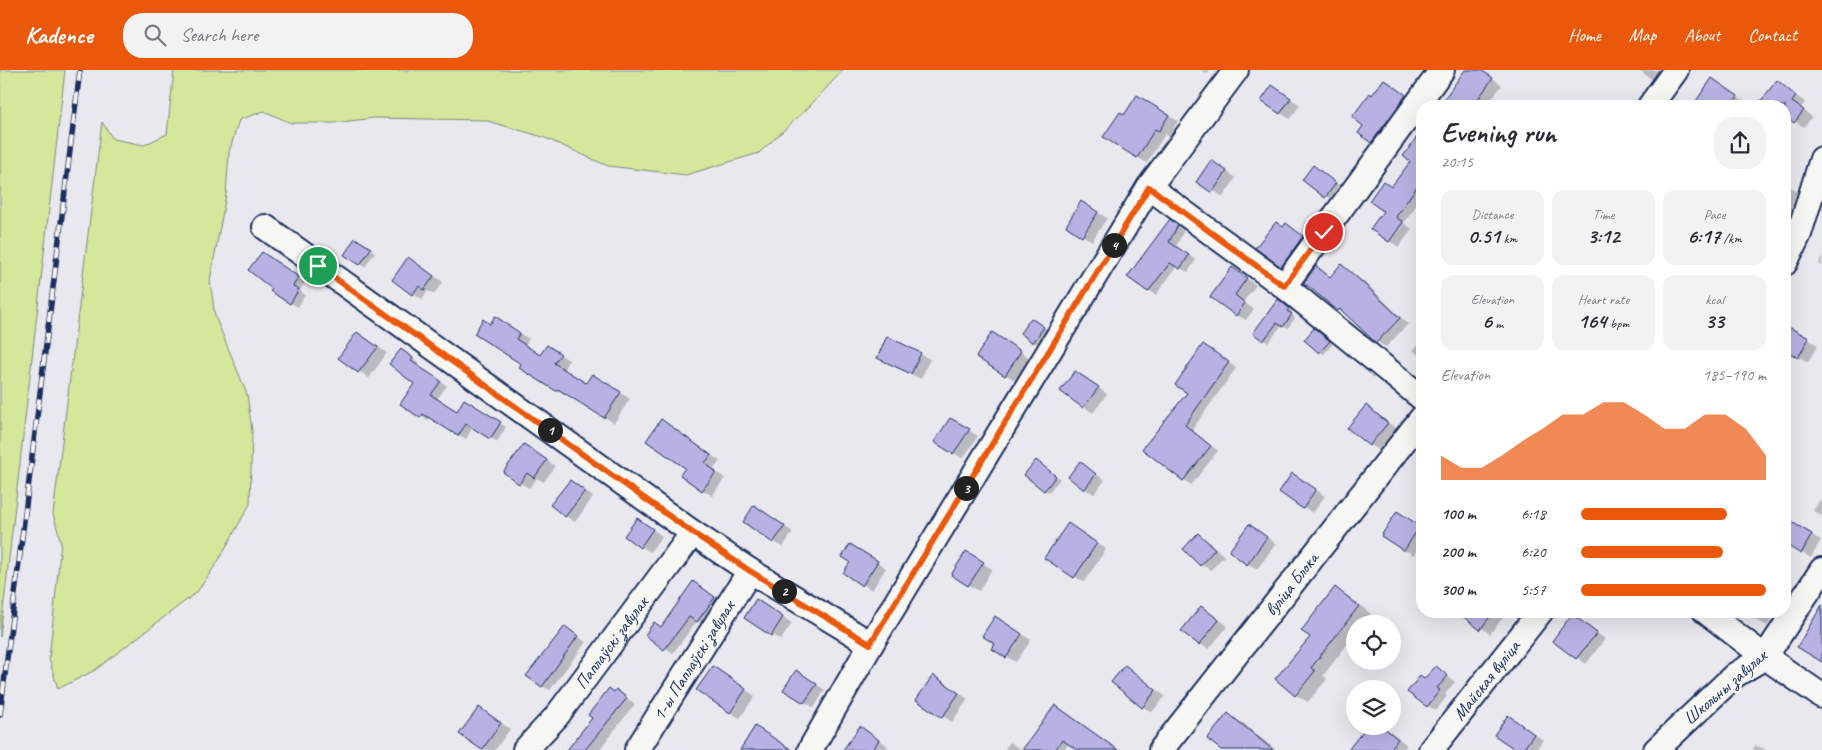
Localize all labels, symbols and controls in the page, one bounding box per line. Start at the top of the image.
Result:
search box [123,13,473,58]
text: Kadence [25,20,93,50]
icon: search [141,21,169,49]
text: Search here [181,23,258,47]
text: Home [1568,24,1601,46]
text: Map [1629,24,1656,46]
text: About [1684,24,1720,46]
text: Contact [1748,24,1797,46]
text: Evening run [1441,115,1556,150]
button: share [1714,117,1766,169]
text: 20:15 [1441,152,1473,172]
text: Distance [1472,206,1513,223]
text: Time [1593,206,1614,223]
text: Pace [1704,206,1725,223]
pin [1303,211,1345,253]
icon: check [1310,218,1338,246]
text: 0.51 [1468,223,1500,249]
text: 3:12 [1587,223,1620,249]
text: 6:17 [1687,223,1720,249]
text: km [1500,230,1517,247]
text: /km [1720,230,1742,247]
pin: 4 [1102,232,1126,258]
text: 4 [1111,237,1118,254]
pin [297,245,339,287]
icon: arrive [304,252,332,280]
text: Elevation [1471,291,1514,308]
text: Heart rate [1578,291,1629,308]
text: kcal [1705,291,1724,308]
text: 6 [1482,308,1492,334]
text: 164 [1578,308,1607,334]
text: 33 [1705,308,1724,334]
text: m [1492,315,1503,332]
text: bpm [1607,315,1629,332]
text: Elevation [1441,365,1490,385]
text: 185–190 m [1703,365,1766,385]
pin: 1 [538,418,562,442]
text: 1 [547,422,554,439]
pin: 3 [954,476,978,500]
text: 3 [963,480,970,497]
text: 100 m [1441,504,1476,524]
text: 6:18 [1521,504,1546,524]
text: 200 m [1441,542,1476,562]
text: 6:20 [1521,542,1546,562]
street label: вуліца Блока [1260,547,1324,620]
pin: 2 [772,578,796,604]
text: 300 m [1441,580,1476,600]
text: 5:57 [1521,580,1546,600]
text: 2 [781,583,788,600]
street label: Паплаўскі завулак [570,590,654,693]
street label: 1-ы Паплаўскі завулак [648,594,741,724]
map controls [1346,615,1401,735]
button: locate [1346,615,1401,670]
street label: Майская вуліца [1448,635,1525,725]
street label: Школьны завулак [1679,643,1774,730]
button: layers [1346,680,1401,735]

